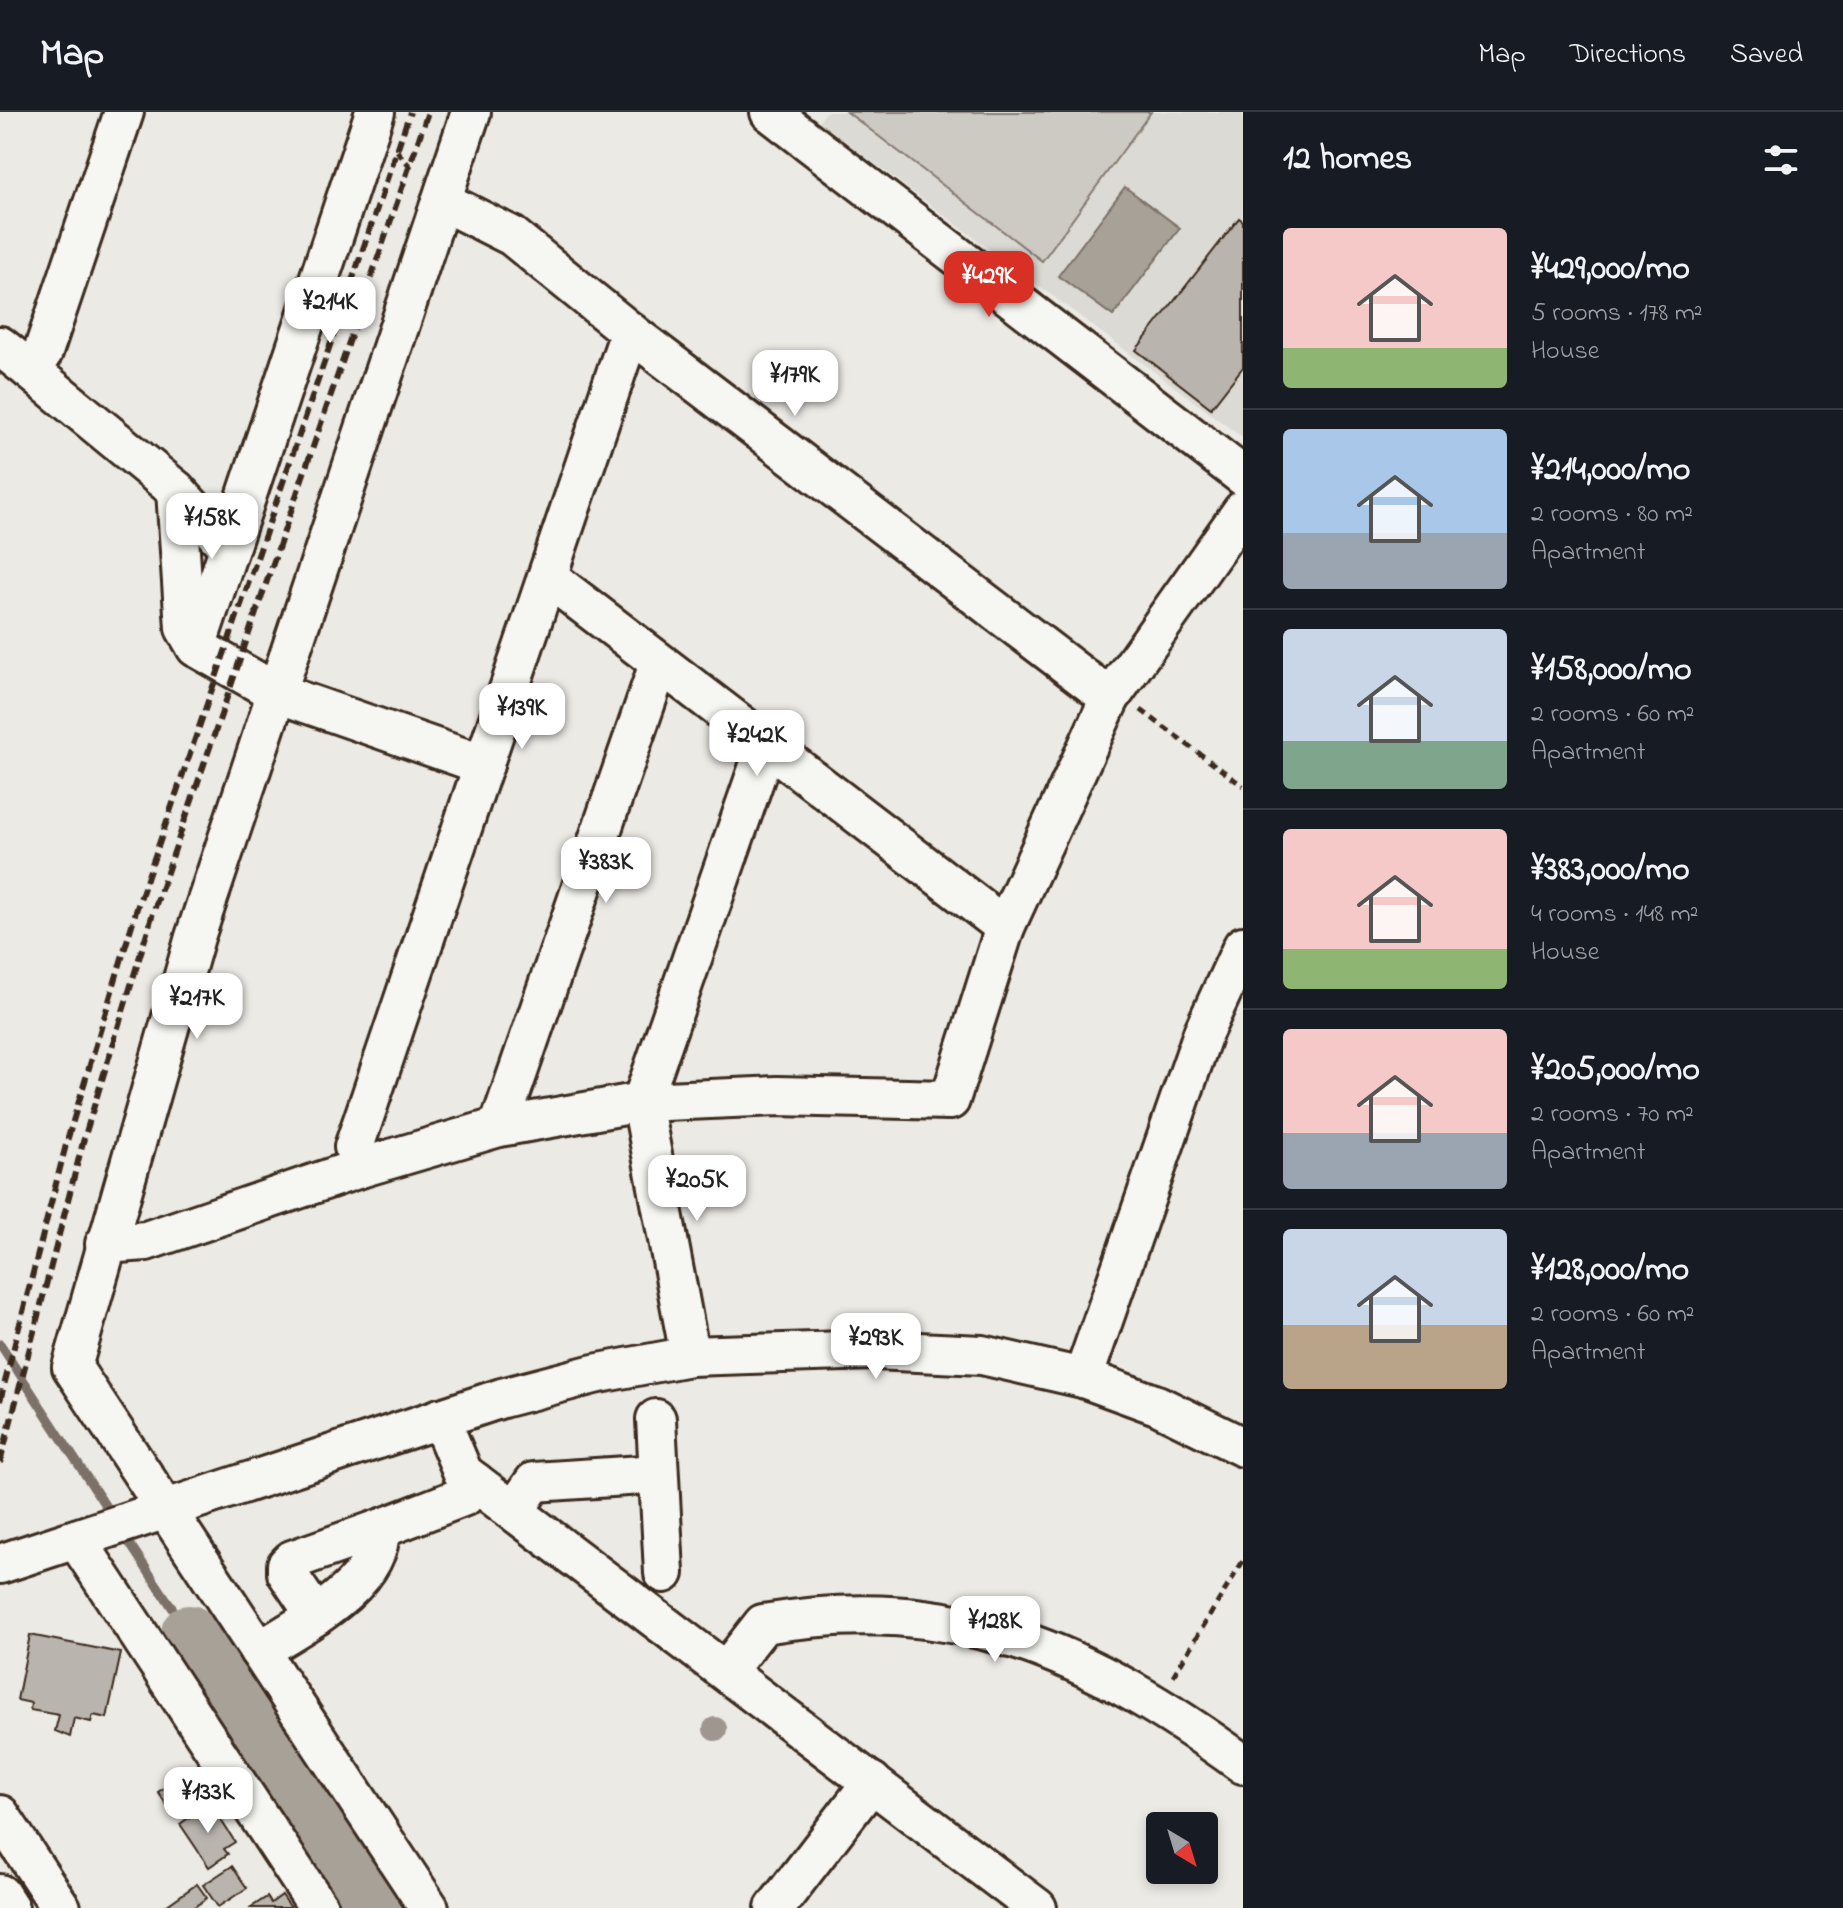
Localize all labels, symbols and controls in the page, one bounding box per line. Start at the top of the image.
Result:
text: Map [40,27,104,83]
text: Map [1478,35,1526,76]
text: Directions [1570,35,1686,76]
text: Saved [1730,35,1803,76]
text: 12 homes [1283,135,1412,185]
icon: filters [1759,138,1803,182]
text: ¥429,000/mo [1531,245,1690,295]
pin: ¥429K [933,251,1045,319]
text: ¥429K [962,258,1016,296]
icon: home [1347,260,1443,356]
pin: ¥214K [274,277,386,345]
text: ¥214K [303,284,357,322]
text: 5 rooms · 178 m² [1531,295,1703,333]
text: House [1531,333,1599,371]
pin: ¥179K [739,350,851,418]
text: ¥179K [770,357,820,395]
text: ¥214,000/mo [1531,446,1691,496]
icon: home [1347,461,1443,557]
pin: ¥158K [156,493,268,561]
text: 2 rooms · 80 m² [1531,496,1693,534]
text: ¥158K [184,500,240,538]
text: Apartment [1531,534,1645,572]
text: ¥158,000/mo [1531,646,1692,696]
icon: home [1347,661,1443,757]
pin: ¥139K [466,683,578,751]
text: ¥139K [497,690,547,728]
text: 2 rooms · 60 m² [1531,696,1695,734]
pin: ¥242K [701,710,813,778]
text: ¥242K [727,717,787,755]
text: Apartment [1531,734,1645,772]
pin: ¥383K [550,837,662,905]
text: ¥383K [579,844,633,882]
text: ¥383,000/mo [1531,846,1690,896]
icon: home [1347,861,1443,957]
text: 4 rooms · 148 m² [1531,896,1698,934]
text: House [1531,934,1599,972]
pin: ¥217K [141,973,253,1041]
text: ¥217K [170,980,224,1018]
text: ¥205,000/mo [1531,1046,1700,1096]
icon: home [1347,1061,1443,1157]
text: 2 rooms · 70 m² [1531,1096,1694,1134]
text: Apartment [1531,1134,1645,1172]
pin: ¥205K [641,1155,753,1223]
text: ¥205K [666,1162,728,1200]
text: ¥128,000/mo [1531,1246,1689,1296]
icon: home [1347,1261,1443,1357]
text: 2 rooms · 60 m² [1531,1296,1695,1334]
pin: ¥293K [820,1313,932,1381]
text: ¥293K [849,1320,903,1358]
text: Apartment [1531,1334,1645,1372]
pin: ¥128K [939,1596,1051,1664]
text: ¥128K [968,1603,1022,1641]
pin: ¥133K [152,1767,264,1835]
text: ¥133K [182,1774,234,1812]
north arrow [1146,1812,1218,1884]
map controls [1146,1812,1218,1884]

